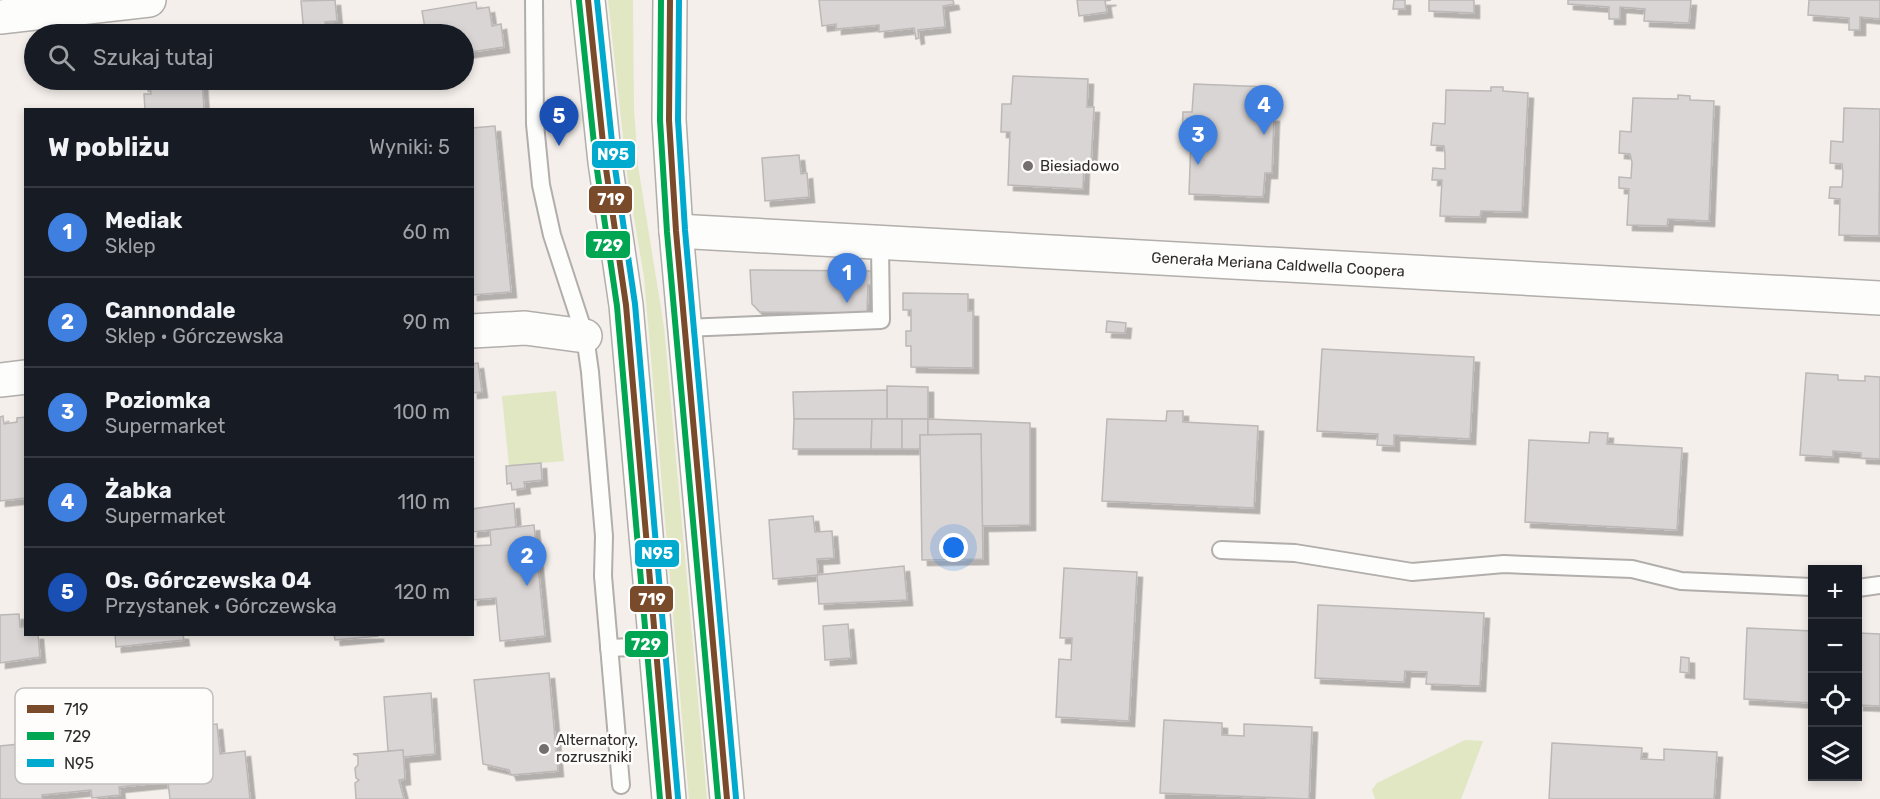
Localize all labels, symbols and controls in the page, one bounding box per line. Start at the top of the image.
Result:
search box [24,24,474,90]
icon: search [45,41,78,74]
text: Szukaj tutaj [93,44,214,71]
pin: 4 [1244,86,1284,135]
pin: 5 [540,96,578,146]
pin: 3 [1178,116,1218,165]
text: W pobliżu [48,132,170,163]
text: Wyniki: 5 [369,135,450,159]
line badge: N95 [591,140,636,169]
text: N95 [597,145,629,164]
place label: Biesiadowo [1040,157,1119,175]
marker: Biesiadowo [1021,159,1035,173]
line badge: 719 [588,185,633,214]
text: 719 [597,190,625,209]
text: Mediak [105,207,182,234]
text: 1 [63,220,72,244]
text: 60 m [403,220,450,244]
line badge: 729 [585,230,631,259]
text: Sklep [105,234,156,258]
text: 729 [593,236,623,255]
street label: Generała Meriana Caldwella Coopera [1151,248,1405,281]
pin: 1 [828,254,866,303]
text: Cannondale [105,297,236,324]
text: 2 [61,310,74,334]
text: 90 m [403,310,450,334]
text: Sklep · Górczewska [105,324,284,348]
text: Poziomka [105,387,211,414]
text: 3 [61,400,74,424]
text: 100 m [393,400,450,424]
text: Supermarket [105,414,225,438]
text: Żabka [105,477,172,504]
text: 4 [61,490,74,514]
text: 110 m [398,490,450,514]
text: Supermarket [105,504,225,528]
your location [939,533,968,562]
pin: 2 [508,536,546,586]
line badge: N95 [634,539,680,568]
text: N95 [641,544,673,563]
map controls [1808,565,1862,781]
button: + [1808,565,1862,619]
text: Os. Górczewska 04 [105,567,311,594]
text: 5 [61,580,74,604]
text: 120 m [394,580,450,604]
line badge: 719 [629,585,674,613]
text: 719 [638,590,666,609]
text: Przystanek · Górczewska [105,594,337,618]
button: − [1808,619,1862,673]
line badge: 729 [624,630,669,658]
text: 729 [631,635,661,654]
button: locate [1808,673,1862,727]
legend [15,688,213,784]
text: 719 [64,700,89,719]
text: 729 [64,727,91,746]
button: layers [1808,727,1862,781]
place label: Alternatory, rozruszniki [556,731,638,766]
marker: Alternatory, rozruszniki [537,742,551,756]
text: N95 [64,754,94,773]

